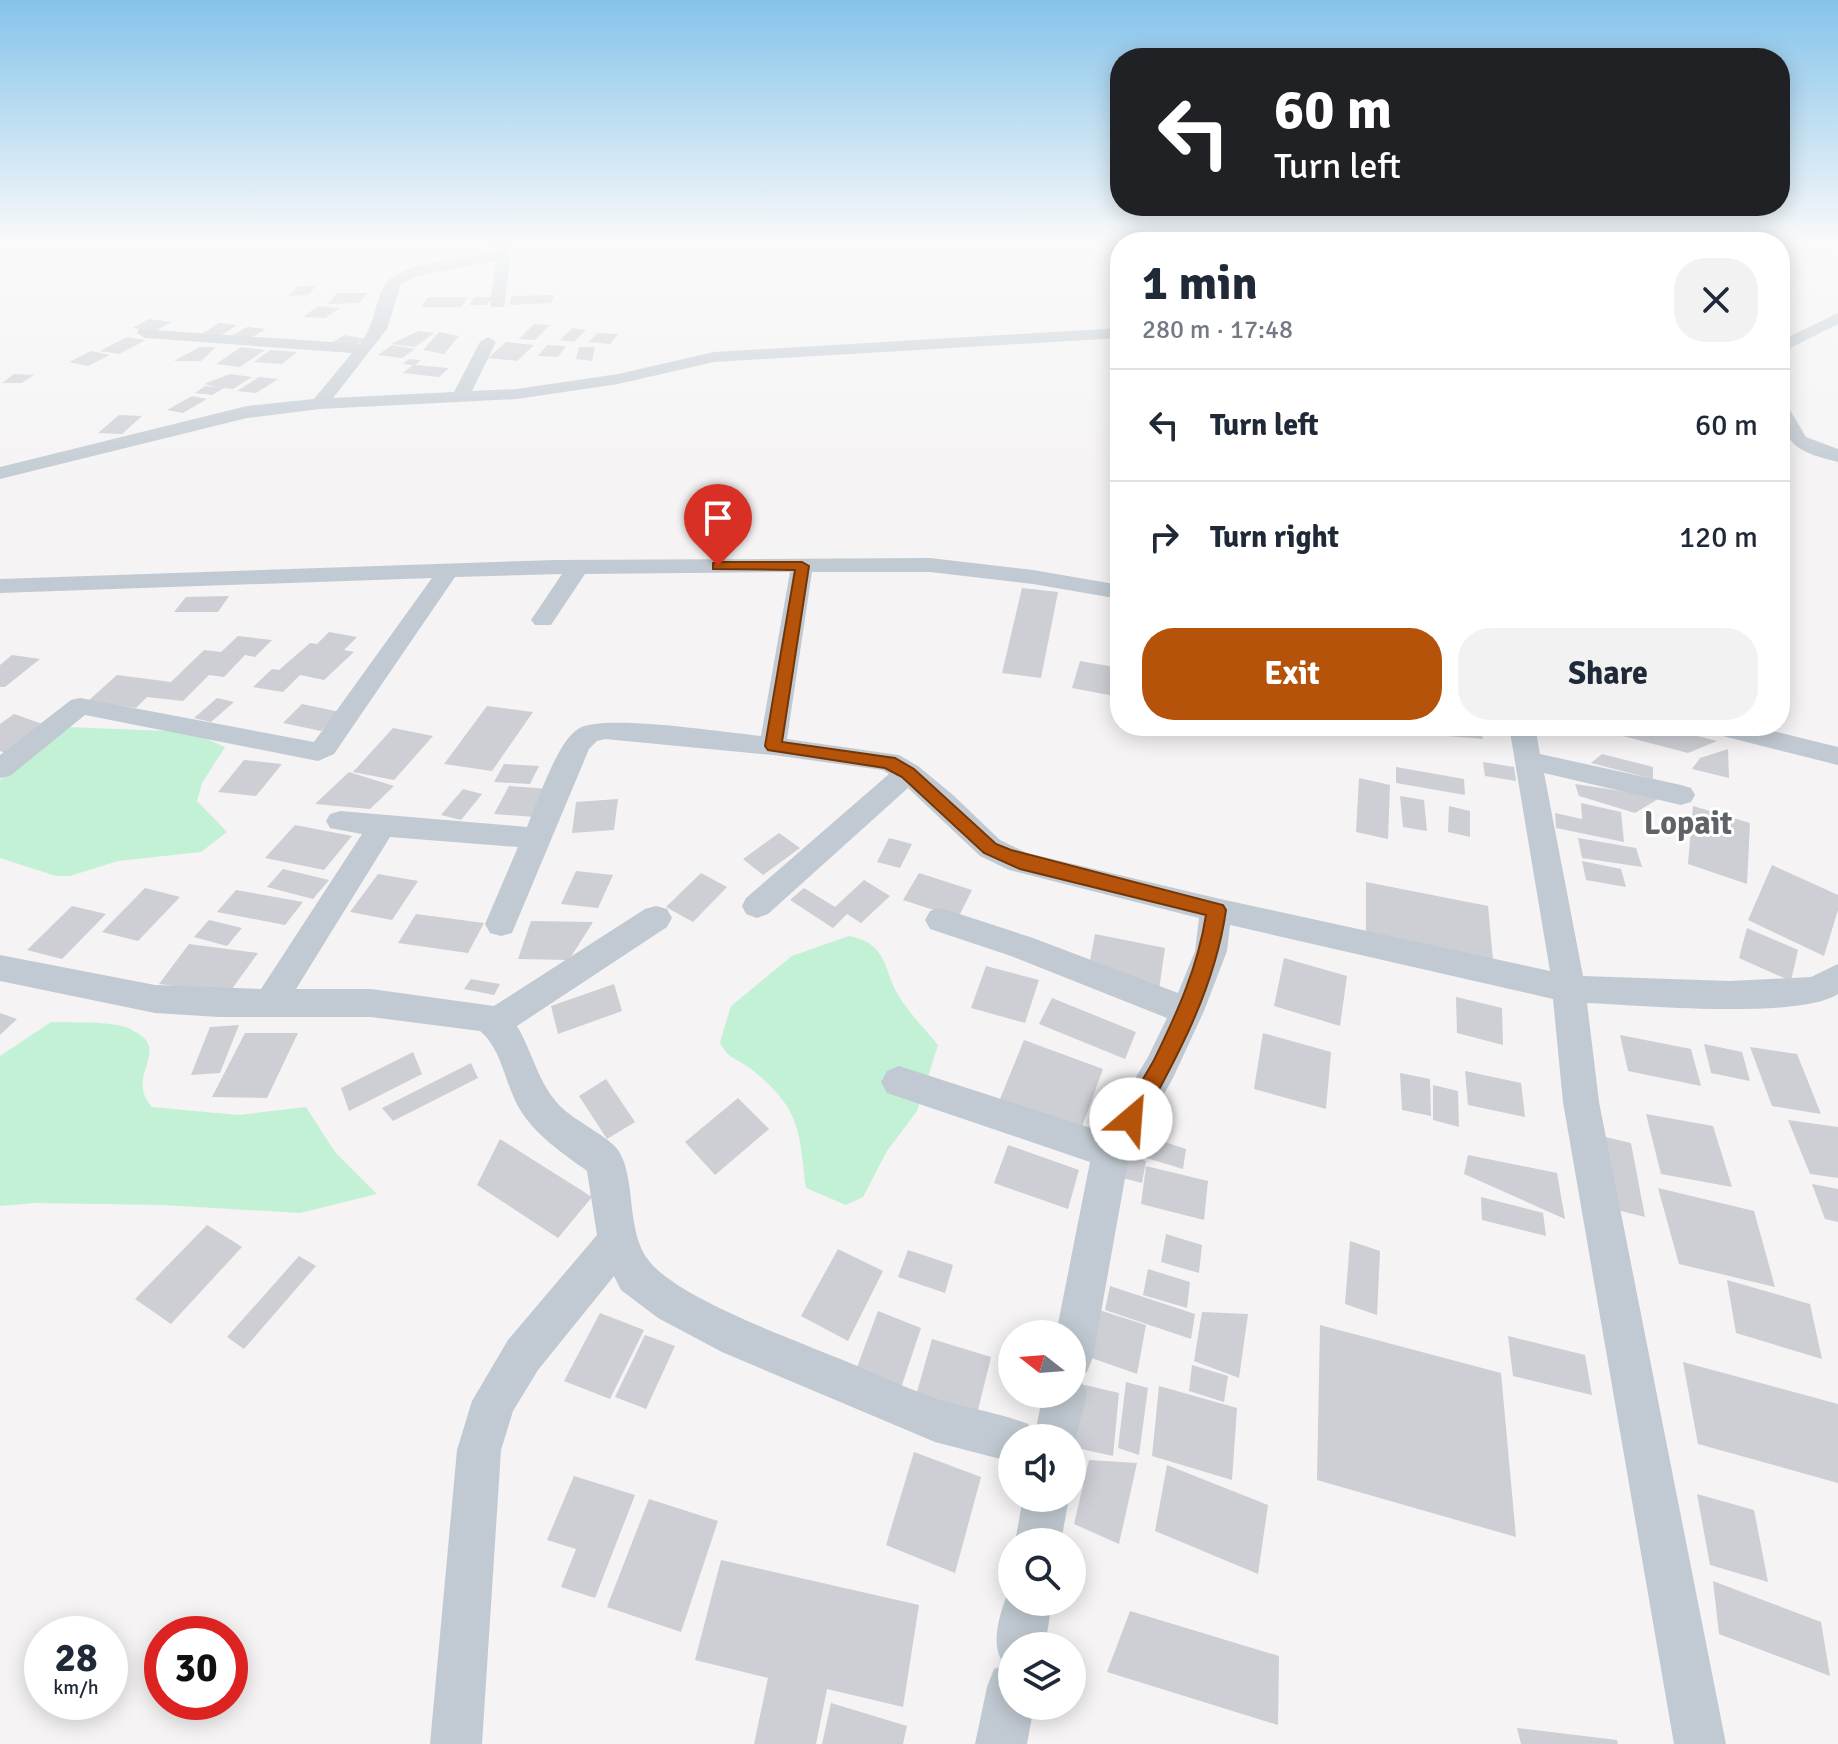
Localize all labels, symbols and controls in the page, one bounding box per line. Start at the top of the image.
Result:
text: 60 m [1274,75,1392,144]
icon: left [1142,80,1246,184]
text: Turn left [1274,144,1401,189]
text: 1 min [1142,254,1258,313]
button: close [1674,258,1758,342]
text: 280 m · 17:48 [1142,314,1293,346]
icon: left [1142,403,1186,447]
text: Turn left [1210,407,1319,444]
text: 60 m [1695,407,1758,444]
pin [684,484,752,566]
icon: arrive [696,496,740,540]
icon: right [1142,515,1186,559]
text: Turn right [1210,519,1339,556]
text: 120 m [1679,519,1758,556]
button: Exit [1142,628,1442,720]
button: Share [1458,628,1758,720]
district label: Lopait [1644,804,1732,843]
position arrow [1089,1077,1173,1161]
north arrow [998,1320,1086,1408]
map controls [998,1320,1086,1720]
button: sound [998,1424,1086,1512]
button: search [998,1528,1086,1616]
speed limit sign: 30 [144,1616,248,1720]
button: layers [998,1632,1086,1720]
text: 28 [54,1633,98,1683]
text: km/h [53,1675,99,1700]

